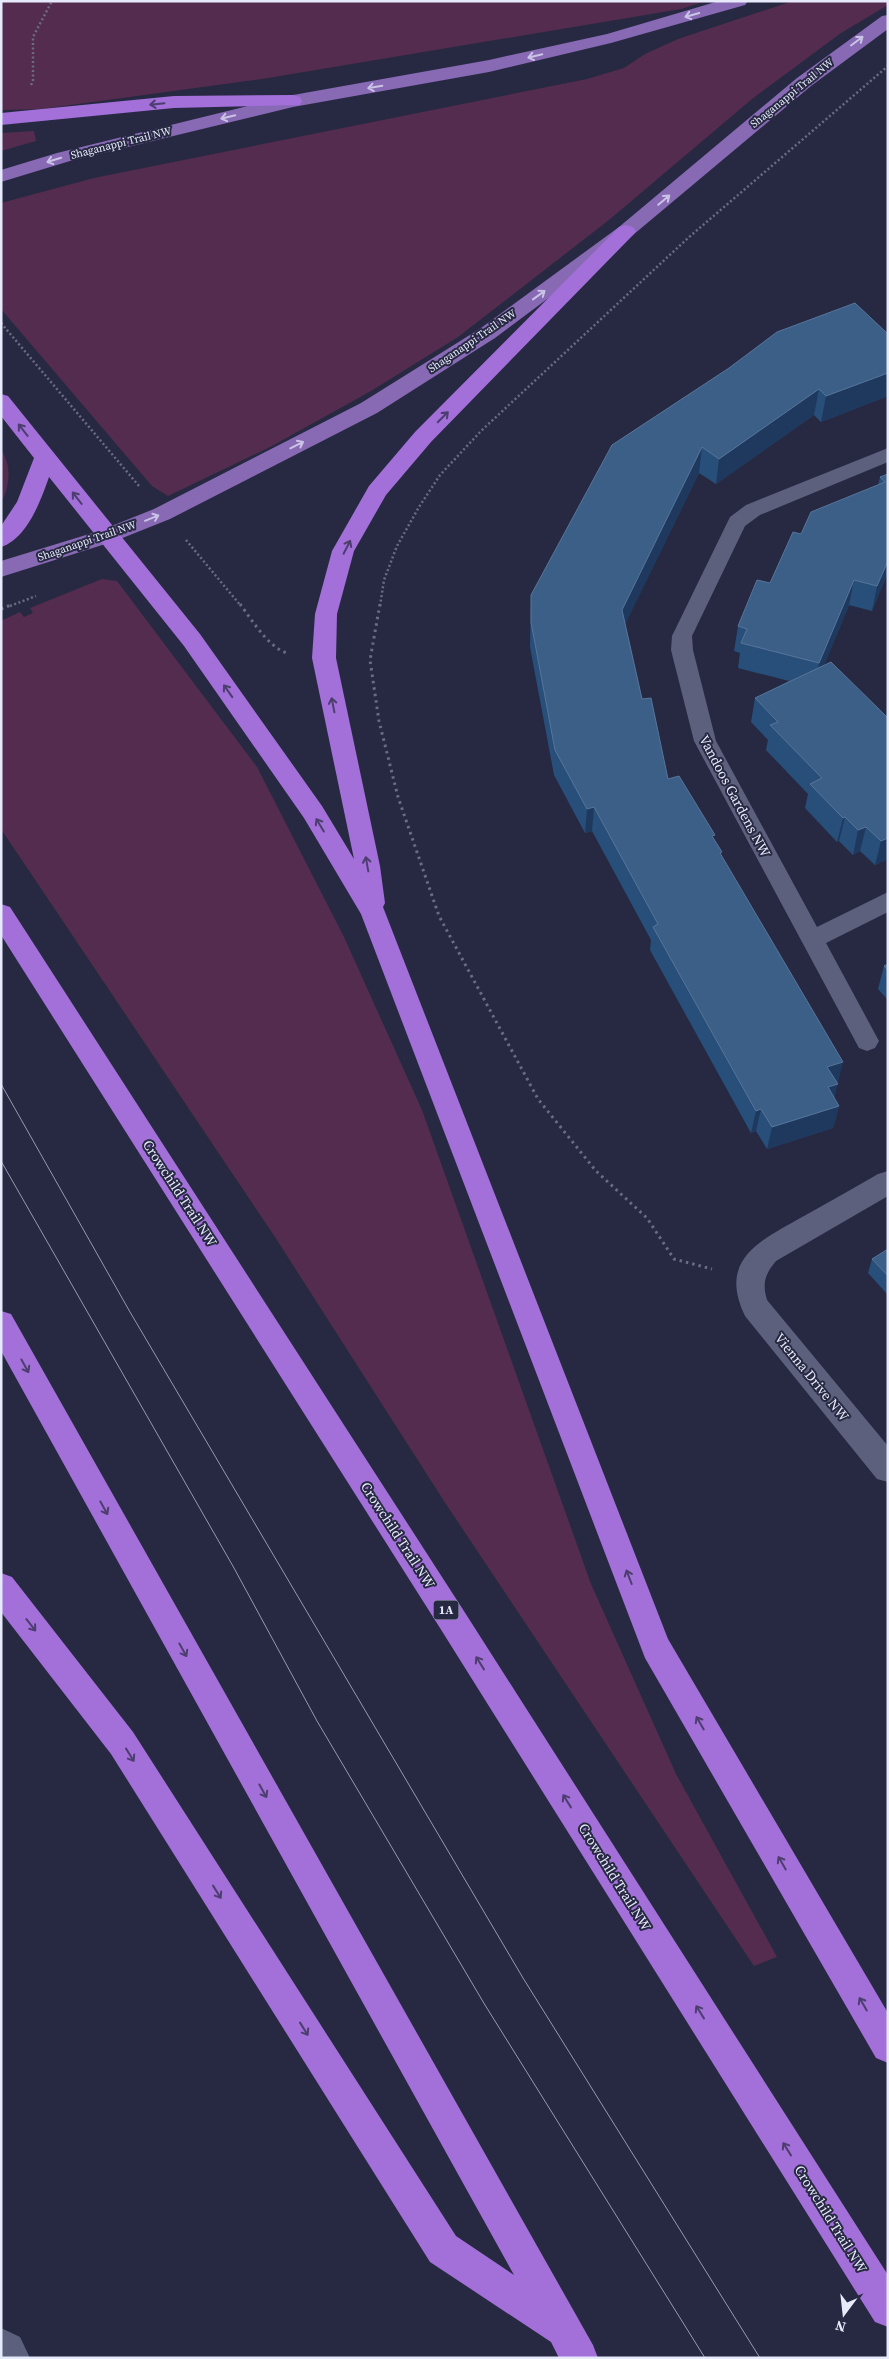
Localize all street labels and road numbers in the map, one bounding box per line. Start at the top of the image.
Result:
street label: Shaganappi Trail NW [747,54,837,131]
street label: Shaganappi Trail NW [69,123,173,163]
street label: Shaganappi Trail NW [425,306,519,376]
street label: Shaganappi Trail NW [36,517,139,565]
street label: Vandoos Gardens NW [694,731,776,861]
street label: Crowchild Trail NW [138,1136,222,1251]
street label: Vienna Drive NW [770,1329,854,1426]
street label: Crowchild Trail NW [356,1478,440,1593]
road number: 1A [434,1600,458,1620]
street label: Crowchild Trail NW [574,1819,656,1935]
street label: Crowchild Trail NW [790,2161,872,2277]

